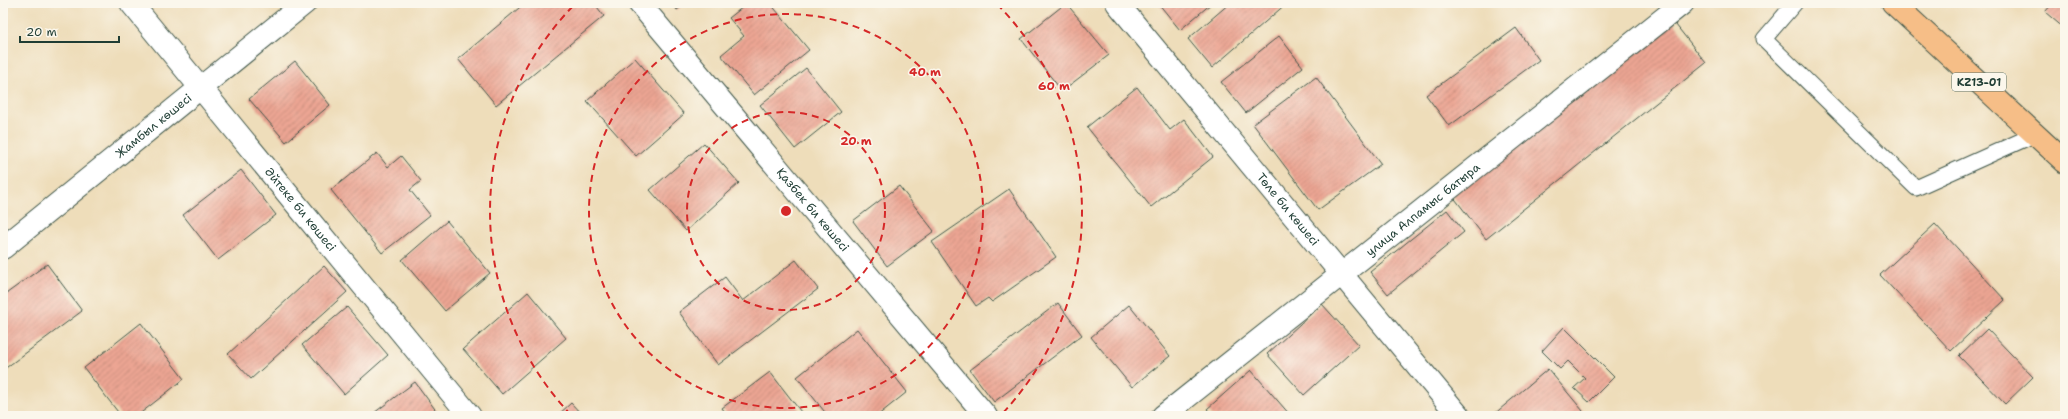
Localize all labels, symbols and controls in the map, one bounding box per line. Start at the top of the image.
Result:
scale bar [20,18,119,44]
text: 20 m [26,24,57,40]
text: 40 m [909,64,941,80]
road number: KZ13-01 [1952,73,2006,91]
text: 60 m [1038,78,1070,94]
street label: Жамбыл көшесі [112,90,195,162]
text: 20 m [840,133,872,149]
street label: улица Алпамыс батыра [1363,159,1484,260]
street label: Әйтеке би көшесі [261,164,340,255]
street label: Қазбек би көшесі [773,164,853,255]
street label: Төле би көшесі [1253,170,1323,249]
centre of rings [779,204,793,218]

